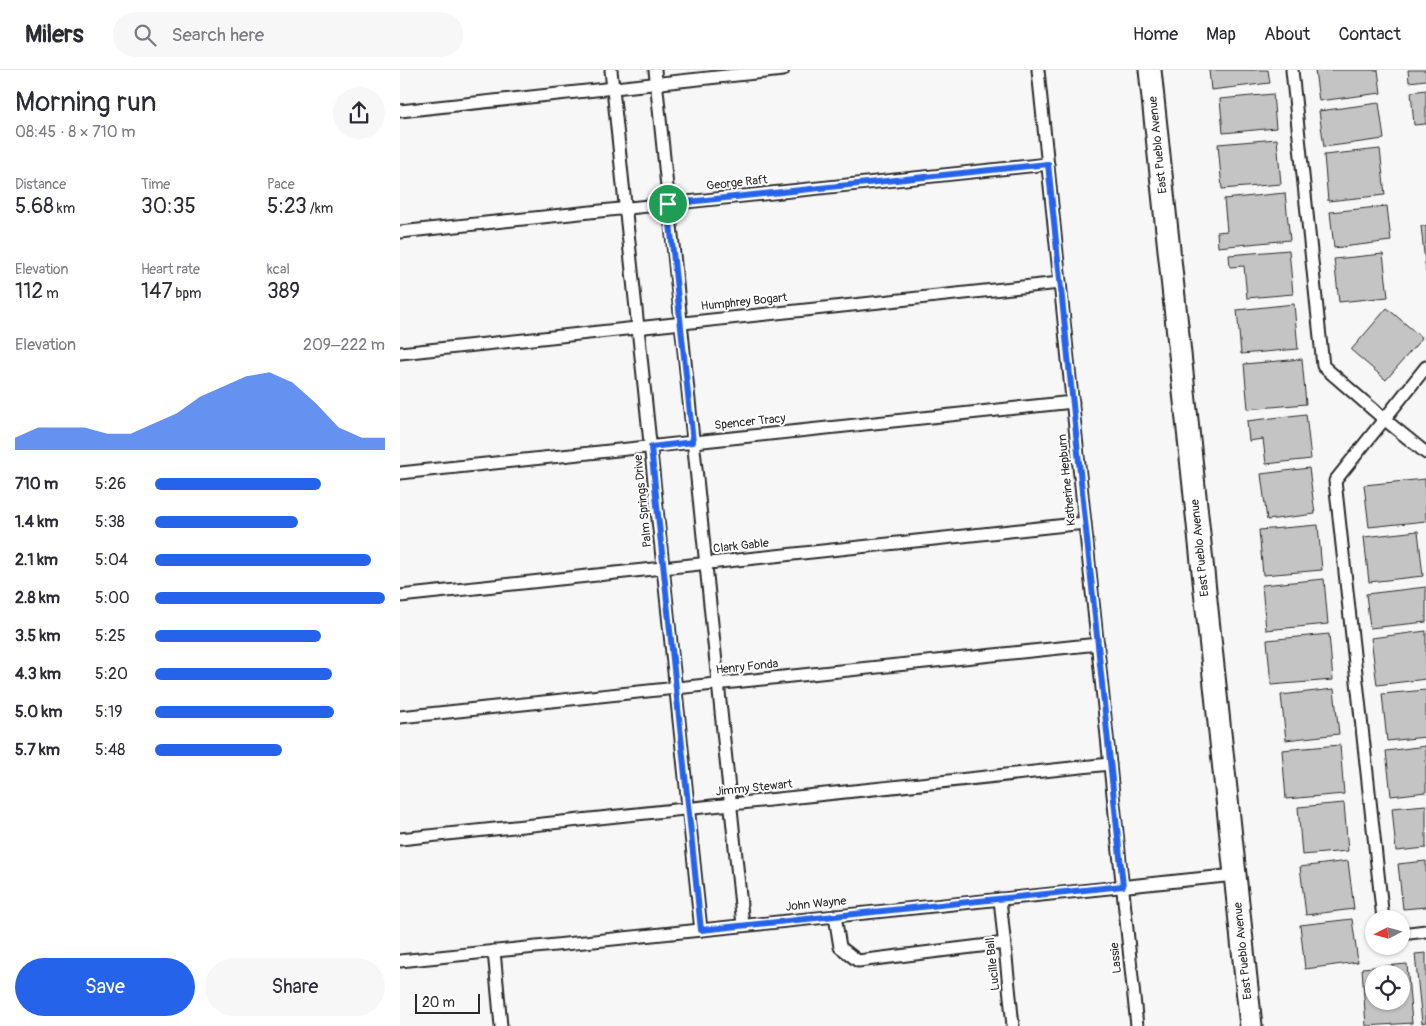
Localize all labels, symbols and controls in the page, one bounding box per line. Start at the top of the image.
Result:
search box [113,12,463,57]
text: Milers [25,20,83,49]
icon: search [131,21,159,49]
text: Search here [171,23,264,47]
text: Home [1133,23,1178,46]
text: Map [1206,23,1236,46]
text: About [1264,23,1310,46]
text: Contact [1338,23,1401,46]
text: Morning run [15,85,157,120]
button: share [333,87,385,139]
street label: East Pueblo Avenue [1145,95,1171,194]
text: 08:45 · 8 × 710 m [15,122,135,142]
street label: George Raft [706,172,768,194]
text: Distance [15,176,66,193]
text: Time [141,176,170,193]
text: Pace [267,176,295,193]
pin [647,183,689,225]
icon: arrive [654,190,682,218]
text: 5.68 [15,193,54,220]
text: 30:35 [141,193,196,220]
text: 5:23 [267,193,307,220]
text: km [54,200,75,217]
text: /km [307,200,333,217]
text: Elevation [15,261,68,278]
text: Heart rate [141,261,200,278]
text: kcal [267,261,290,278]
text: 112 [15,278,43,305]
text: 147 [141,278,173,305]
text: 389 [267,278,300,305]
text: m [43,285,59,302]
text: bpm [173,285,201,302]
street label: Humphrey Bogart [700,290,788,314]
text: Elevation [15,335,76,355]
text: 209–222 m [303,335,385,355]
street label: Spencer Tracy [714,411,786,433]
street label: Katherine Hepburn [1055,433,1079,527]
street label: Palm Springs Drive [631,454,655,548]
text: 710 m [15,474,58,494]
text: 5:26 [95,474,126,494]
street label: East Pueblo Avenue [1187,498,1213,597]
text: 1.4 km [15,512,58,532]
text: 5:38 [95,512,125,532]
street label: Clark Gable [712,536,770,556]
text: 2.1 km [15,550,58,570]
text: 5:04 [95,550,128,570]
text: 2.8 km [15,588,60,608]
text: 5:00 [95,588,130,608]
text: 3.5 km [15,626,60,646]
text: 5:25 [95,626,126,646]
street label: Henry Fonda [715,656,779,678]
text: 4.3 km [15,664,61,684]
text: 5:20 [95,664,128,684]
text: 5.0 km [15,702,62,722]
text: 5:19 [95,702,122,722]
text: 5.7 km [15,740,60,760]
text: 5:48 [95,740,125,760]
street label: Jimmy Stewart [715,776,793,799]
street label: John Wayne [785,893,847,915]
street label: East Pueblo Avenue [1230,901,1256,1000]
north arrow [1365,910,1410,955]
map controls [1365,910,1410,1010]
street label: Lucille Ball [983,937,1003,991]
street label: Lassie [1107,942,1125,974]
button: Save [15,958,195,1016]
button: Share [205,958,385,1016]
button: locate [1365,965,1410,1010]
scale bar [415,991,480,1014]
text: 20 m [422,994,455,1011]

